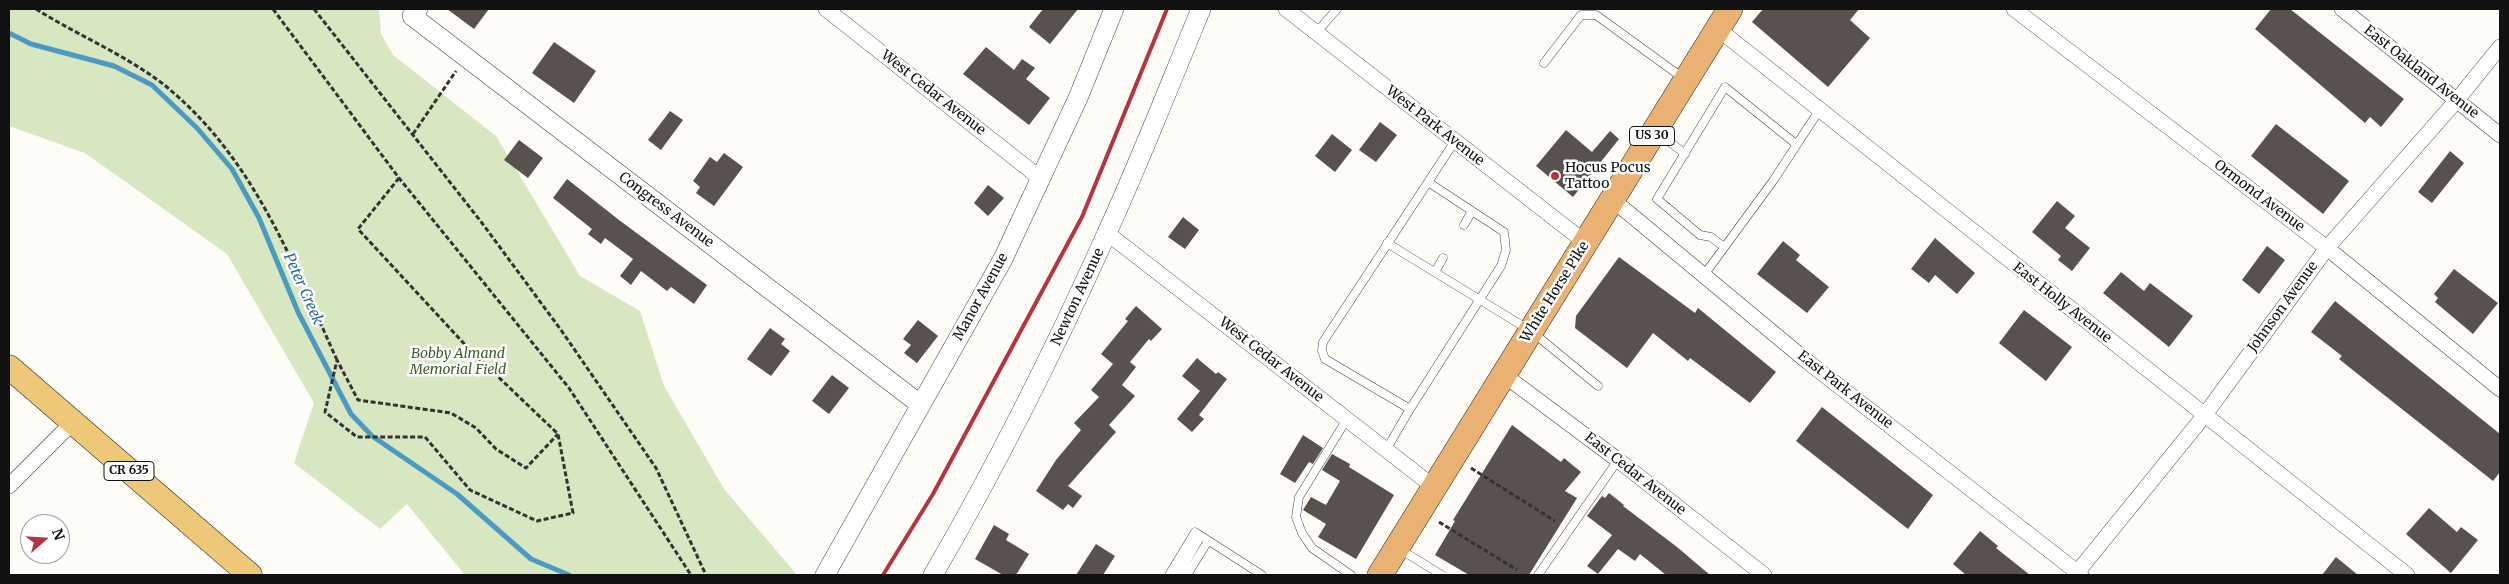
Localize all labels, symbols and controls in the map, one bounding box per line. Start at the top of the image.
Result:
street label: East Oakland Avenue [2360,22,2482,122]
street label: West Cedar Avenue [878,47,988,139]
street label: West Park Avenue [1383,82,1487,170]
road number: US 30 [1630,126,1674,146]
street label: Ormond Avenue [2211,157,2307,235]
place label: Hocus Pocus Tattoo [1565,160,1651,192]
street label: Congress Avenue [615,169,717,251]
marker: Hocus Pocus Tattoo [1549,170,1561,182]
street label: White Horse Pike [1517,238,1593,346]
street label: Newton Avenue [1048,246,1108,348]
water label: Peter Creek [279,250,327,328]
street label: Manor Avenue [950,250,1012,344]
street label: Johnson Avenue [2244,258,2322,356]
street label: East Holly Avenue [2009,259,2115,347]
street label: West Cedar Avenue [1216,314,1326,406]
park label: Bobby Almand Memorial Field [410,346,506,378]
street label: East Park Avenue [1794,348,1896,432]
street label: East Cedar Avenue [1581,429,1689,519]
road number: CR 635 [104,462,154,481]
north arrow [20,514,70,564]
text: N [48,526,69,543]

